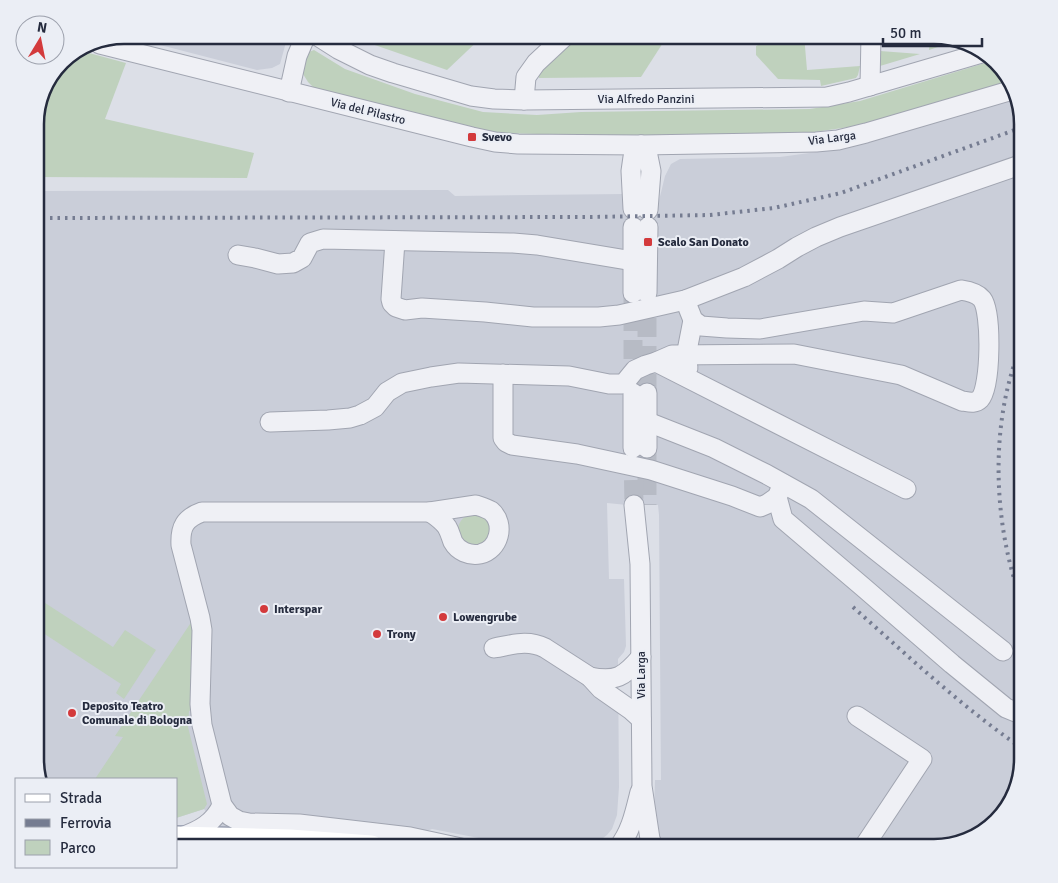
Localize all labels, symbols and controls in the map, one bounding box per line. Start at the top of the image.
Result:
north arrow [15,15,65,65]
scale bar [883,15,982,47]
text: N [36,18,48,37]
text: 50 m [890,24,921,42]
street label: Via Alfredo Panzini [598,92,694,107]
street label: Via del Pilastro [329,95,407,128]
street label: Via Larga [807,128,857,149]
place label: Svevo [482,130,512,145]
marker: Svevo [466,131,478,143]
place label: Scalo San Donato [658,235,749,250]
marker: Scalo San Donato [642,236,654,248]
place label: Interspar [274,602,322,617]
marker: Interspar [258,603,270,615]
place label: Lowengrube [453,610,517,625]
marker: Lowengrube [437,611,449,623]
place label: Trony [387,627,416,642]
marker: Trony [371,628,383,640]
street label: Via Larga [634,651,649,699]
place label: Deposito Teatro Comunale di Bologna [82,699,192,728]
marker: Deposito Teatro Comunale di Bologna [66,707,78,719]
legend [15,778,178,868]
text: Strada [60,789,102,807]
text: Ferrovia [60,814,112,832]
text: Parco [60,839,96,857]

